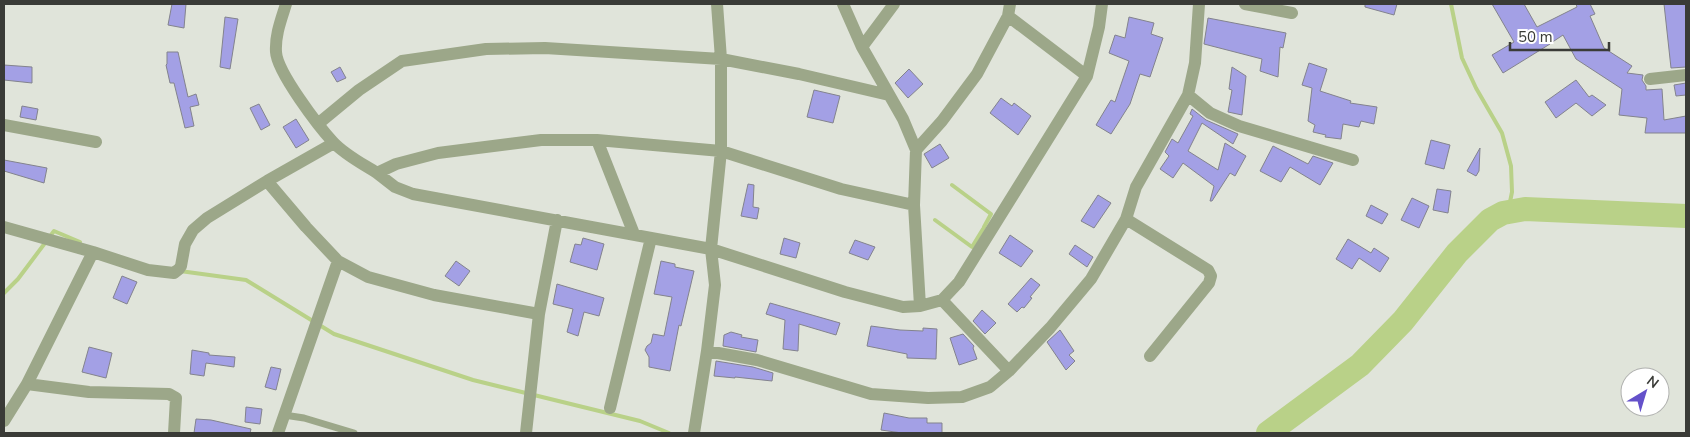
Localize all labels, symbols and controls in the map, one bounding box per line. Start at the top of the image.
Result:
scale bar [1510,20,1609,52]
text: 50 m [1518,27,1553,47]
north arrow [1620,367,1670,417]
text: N [1643,371,1663,393]

